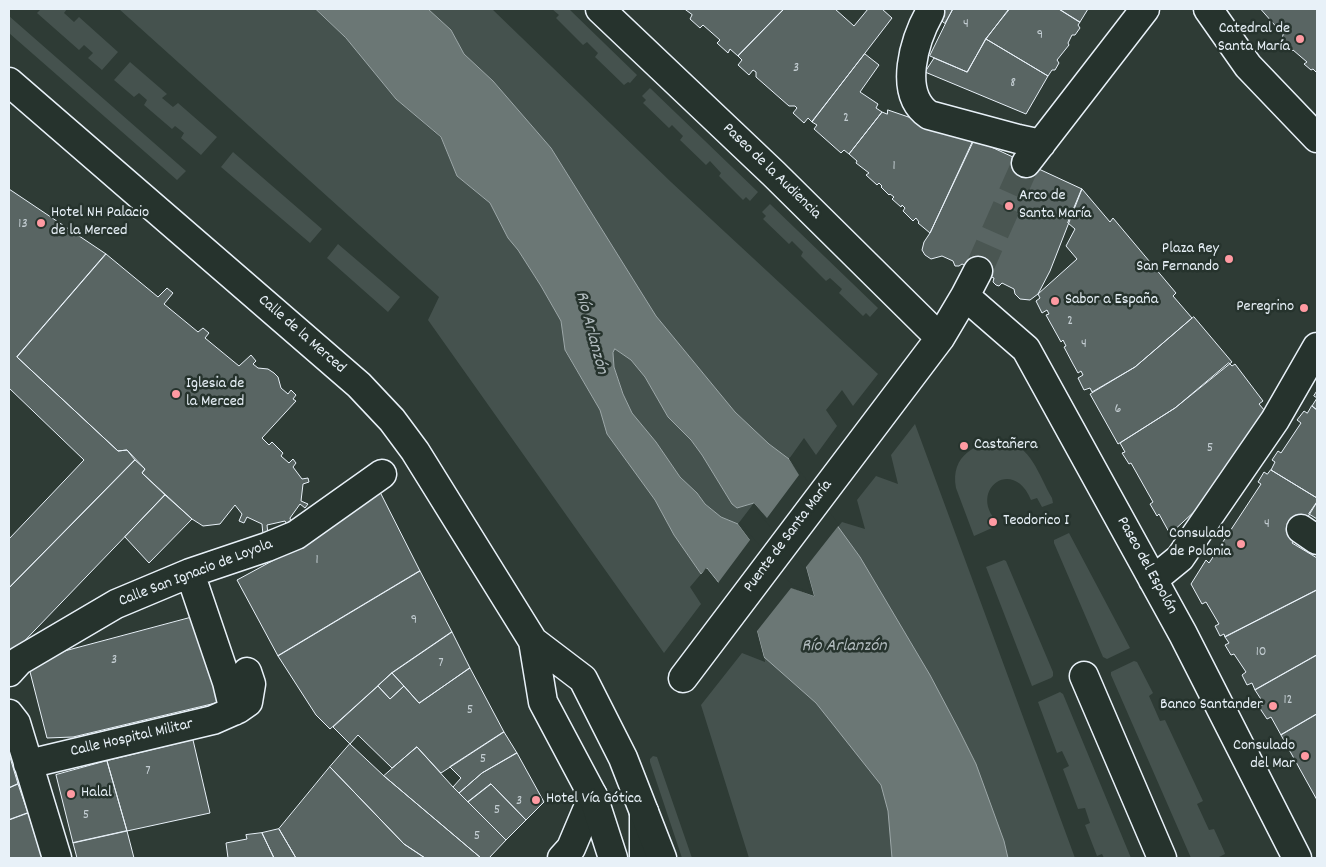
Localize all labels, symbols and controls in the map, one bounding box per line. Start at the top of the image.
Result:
house number: 4 [963,17,969,33]
place label: Catedral de Santa María [1218,20,1290,58]
house number: 9 [1037,28,1043,44]
marker: Catedral de Santa María [1294,33,1306,45]
house number: 3 [793,61,799,77]
house number: 8 [1010,76,1016,92]
house number: 2 [843,111,849,127]
street label: Paseo de la Audiencia [718,120,824,224]
house number: 1 [892,159,896,175]
place label: Arco de Santa María [1019,187,1091,225]
marker: Arco de Santa María [1003,200,1015,212]
place label: Hotel NH Palacio de la Merced [51,204,149,242]
house number: 13 [18,217,28,233]
marker: Hotel NH Palacio de la Merced [35,217,47,229]
place label: Plaza Rey San Fernando [1136,240,1219,278]
marker: Plaza Rey San Fernando [1223,253,1235,265]
water label: Río Arlanzón [569,289,611,377]
place label: Sabor a España [1065,291,1158,311]
street label: Calle de la Merced [253,292,349,378]
marker: Sabor a España [1049,295,1061,307]
place label: Peregrino [1236,298,1294,318]
marker: Peregrino [1298,302,1310,314]
house number: 2 [1067,314,1073,330]
house number: 4 [1081,337,1087,353]
place label: Iglesia de la Merced [186,375,244,413]
marker: Iglesia de la Merced [170,388,182,400]
house number: 6 [1115,402,1121,418]
place label: Castañera [974,436,1037,456]
marker: Castañera [958,440,970,452]
house number: 5 [1207,441,1213,457]
street label: Puente de Santa María [741,477,837,597]
place label: Teodorico I [1003,512,1069,532]
street label: Paseo del Espolón [1111,514,1181,618]
marker: Teodorico I [987,516,999,528]
house number: 4 [1264,517,1270,533]
place label: Consulado de Polonia [1169,525,1231,563]
street label: Calle San Ignacio de Loyola [116,536,276,612]
marker: Consulado de Polonia [1235,538,1247,550]
house number: 1 [315,553,319,569]
house number: 9 [411,613,417,629]
water label: Río Arlanzón [802,637,886,659]
house number: 10 [1256,645,1266,661]
house number: 3 [111,653,117,669]
house number: 7 [438,656,444,672]
house number: 12 [1283,693,1293,709]
place label: Banco Santander [1160,696,1263,716]
marker: Banco Santander [1267,700,1279,712]
house number: 5 [467,703,473,719]
street label: Calle Hospital Militar [69,716,195,762]
place label: Consulado del Mar [1233,737,1295,775]
marker: Consulado del Mar [1299,750,1311,762]
house number: 5 [480,752,486,768]
house number: 7 [145,764,151,780]
place label: Halal [81,784,112,804]
marker: Halal [65,788,77,800]
place label: Hotel Vía Gótica [546,790,642,810]
house number: 3 [516,794,522,810]
marker: Hotel Vía Gótica [530,794,542,806]
house number: 5 [494,803,500,819]
house number: 5 [83,808,89,824]
house number: 5 [474,829,480,845]

